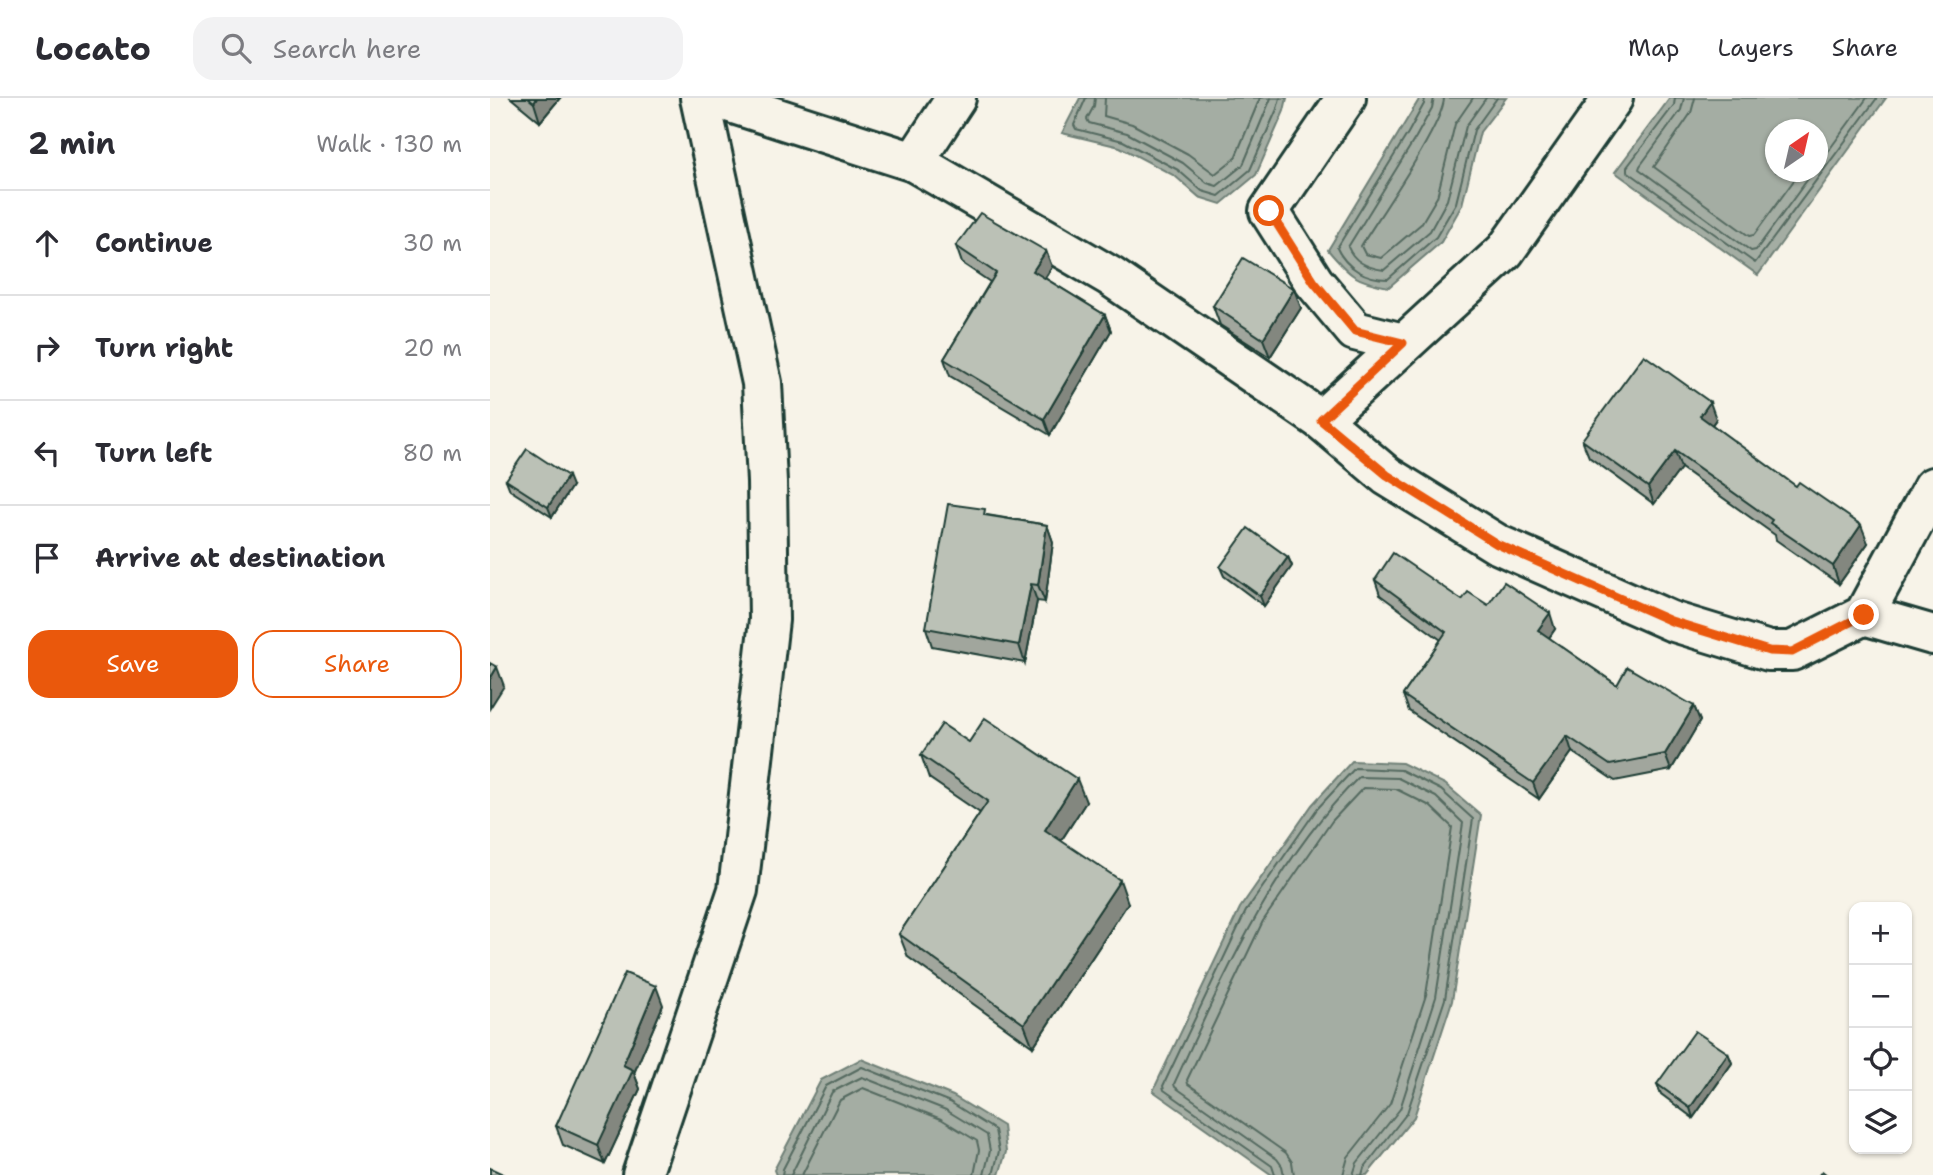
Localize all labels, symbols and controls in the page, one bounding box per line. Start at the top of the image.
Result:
search box [193,17,683,80]
text: Locato [35,26,151,71]
icon: search [217,29,255,67]
text: Search here [273,31,421,66]
text: Map [1628,32,1679,64]
text: Layers [1717,32,1794,64]
text: Share [1832,32,1898,64]
north arrow [1765,119,1828,182]
text: 2 min [28,123,115,164]
text: Walk · 130 m [316,129,462,159]
route start [1253,195,1284,226]
icon: ahead [28,224,66,262]
text: Continue [95,225,213,260]
text: 30 m [403,228,462,258]
icon: right [28,329,66,367]
text: Turn right [95,330,233,365]
text: 20 m [403,333,462,363]
icon: left [28,434,66,472]
text: Turn left [95,435,212,470]
text: 80 m [403,438,462,468]
icon: arrive [28,539,66,577]
text: Arrive at destination [95,540,385,575]
route end [1848,599,1879,630]
button: Save [28,630,238,698]
button: Share [252,630,462,698]
map controls [1849,902,1912,1154]
button: + [1849,902,1912,965]
button: − [1849,965,1912,1028]
button: locate [1849,1028,1912,1091]
button: layers [1849,1091,1912,1154]

